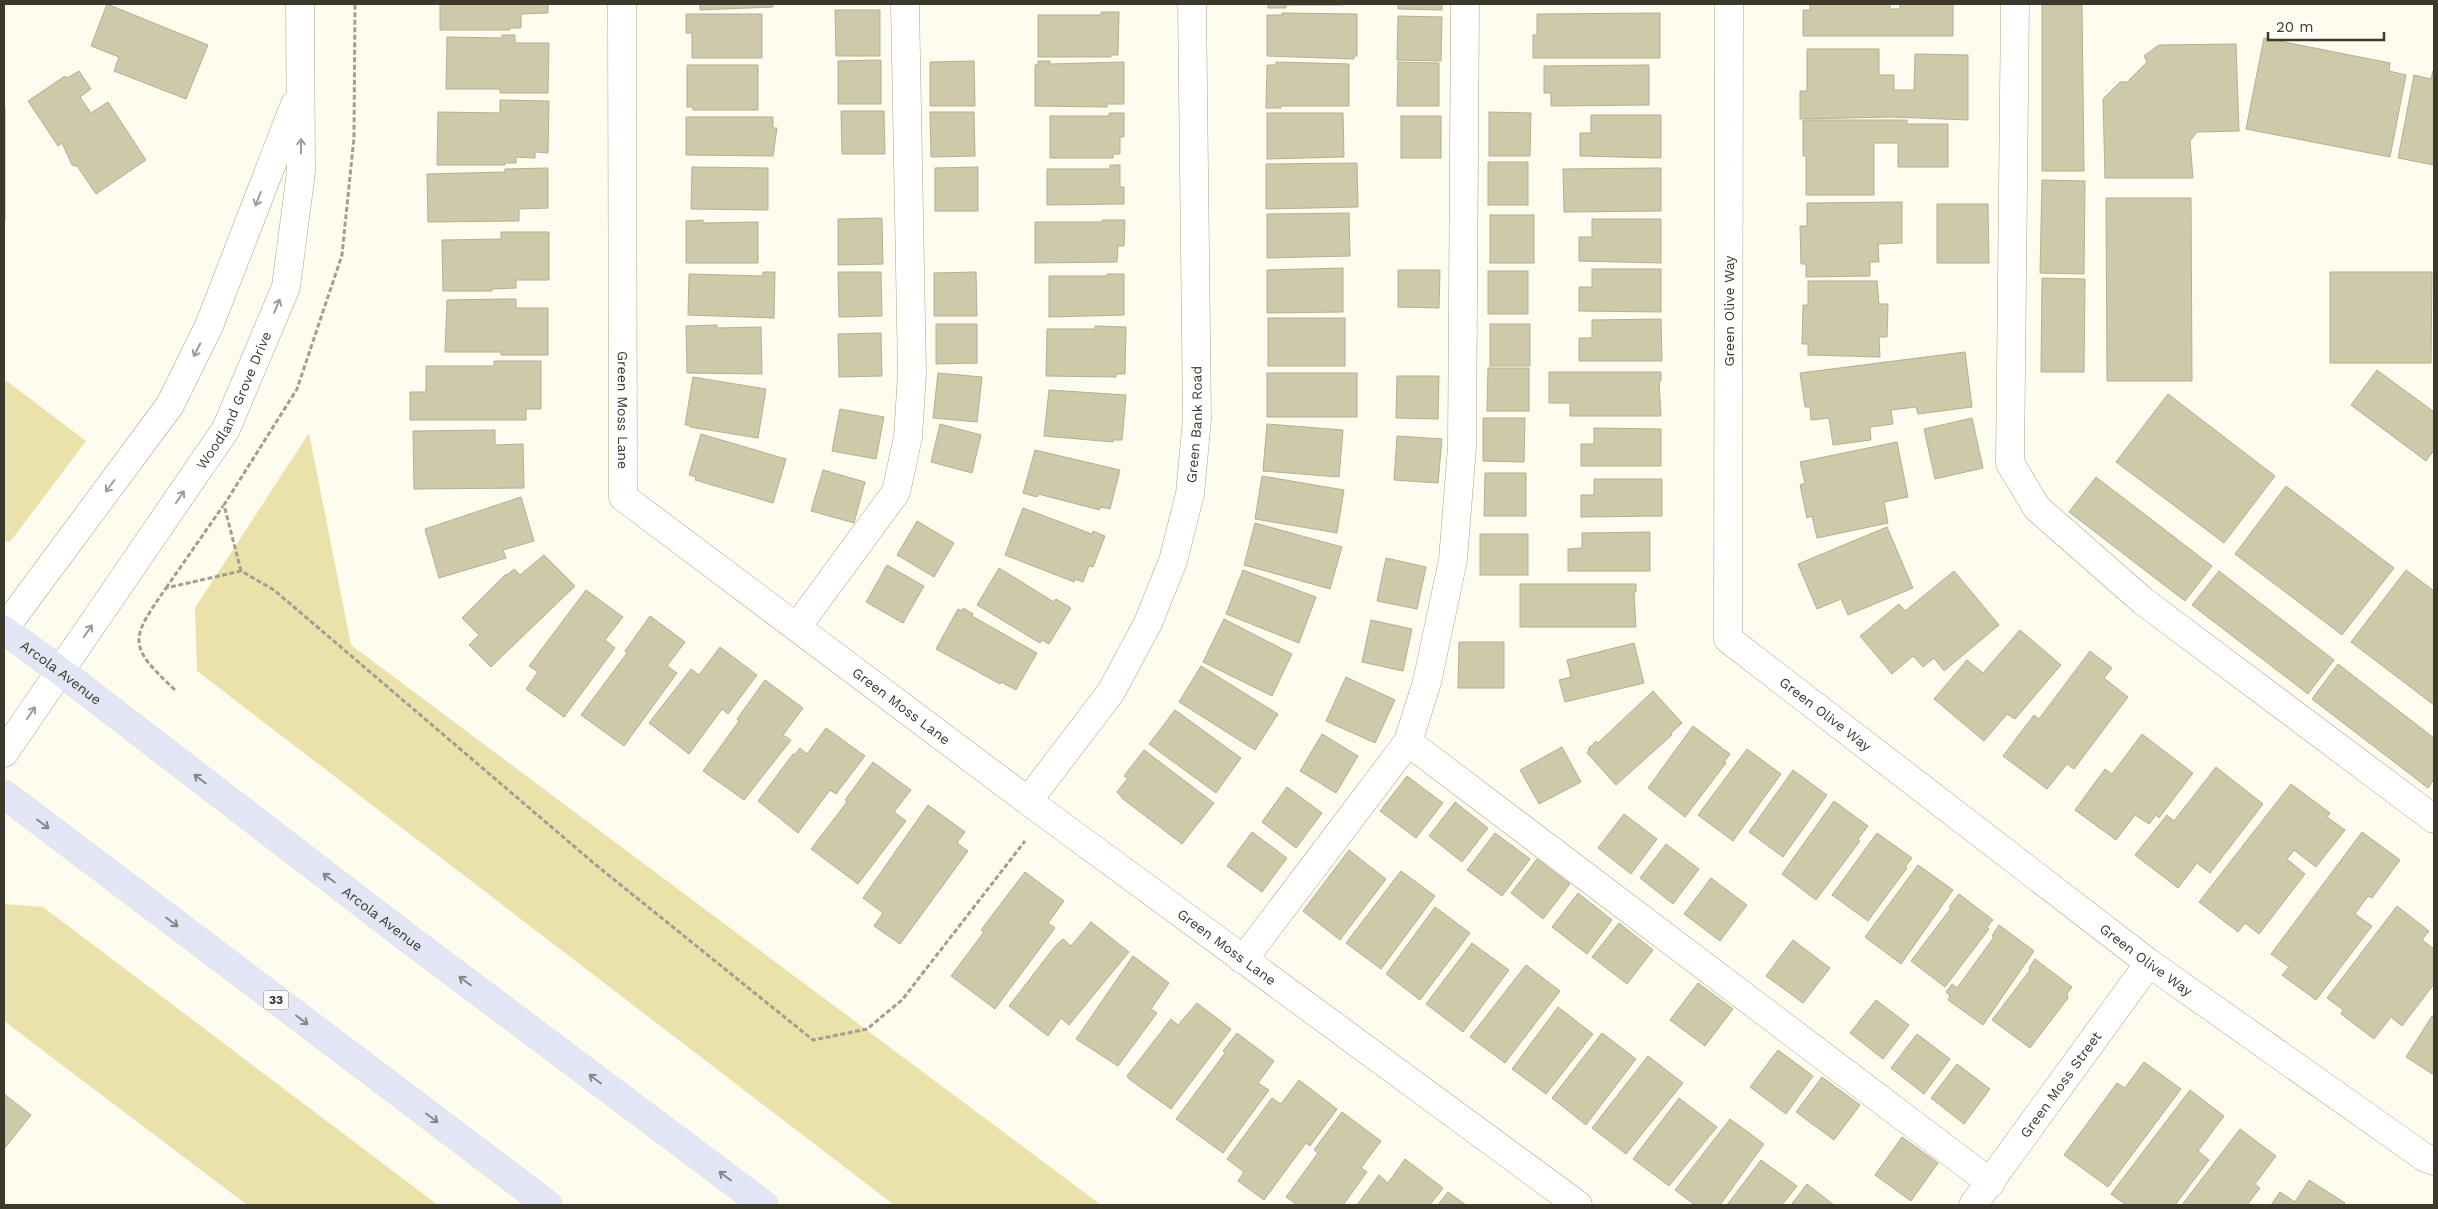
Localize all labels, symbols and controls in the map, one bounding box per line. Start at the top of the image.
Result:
scale bar [2268,10,2384,42]
text: 20 m [2276,18,2314,36]
one-way arrow [296,139,306,155]
one-way arrow [253,191,262,207]
street label: Green Olive Way [1721,255,1737,367]
one-way arrow [273,299,283,314]
street label: Woodland Grove Drive [193,329,274,472]
one-way arrow [192,342,201,357]
street label: Green Moss Lane [615,351,631,469]
street label: Green Bank Road [1183,366,1205,484]
one-way arrow [104,479,115,492]
one-way arrow [175,490,185,504]
one-way arrow [83,624,93,638]
street label: Arcola Avenue [18,637,104,708]
street label: Green Moss Lane [849,664,953,748]
street label: Green Olive Way [1777,674,1875,755]
one-way arrow [26,706,36,720]
one-way arrow [193,774,207,784]
one-way arrow [36,818,49,829]
one-way arrow [323,872,336,883]
street label: Arcola Avenue [339,883,426,954]
street label: Green Moss Lane [1174,906,1279,988]
one-way arrow [165,916,178,927]
street label: Green Olive Way [2097,920,2196,1000]
one-way arrow [458,976,472,986]
road number: 33 [264,990,288,1010]
one-way arrow [295,1014,308,1025]
street label: Green Moss Street [2017,1028,2105,1141]
one-way arrow [589,1073,602,1084]
one-way arrow [425,1112,438,1123]
one-way arrow [718,1171,732,1181]

